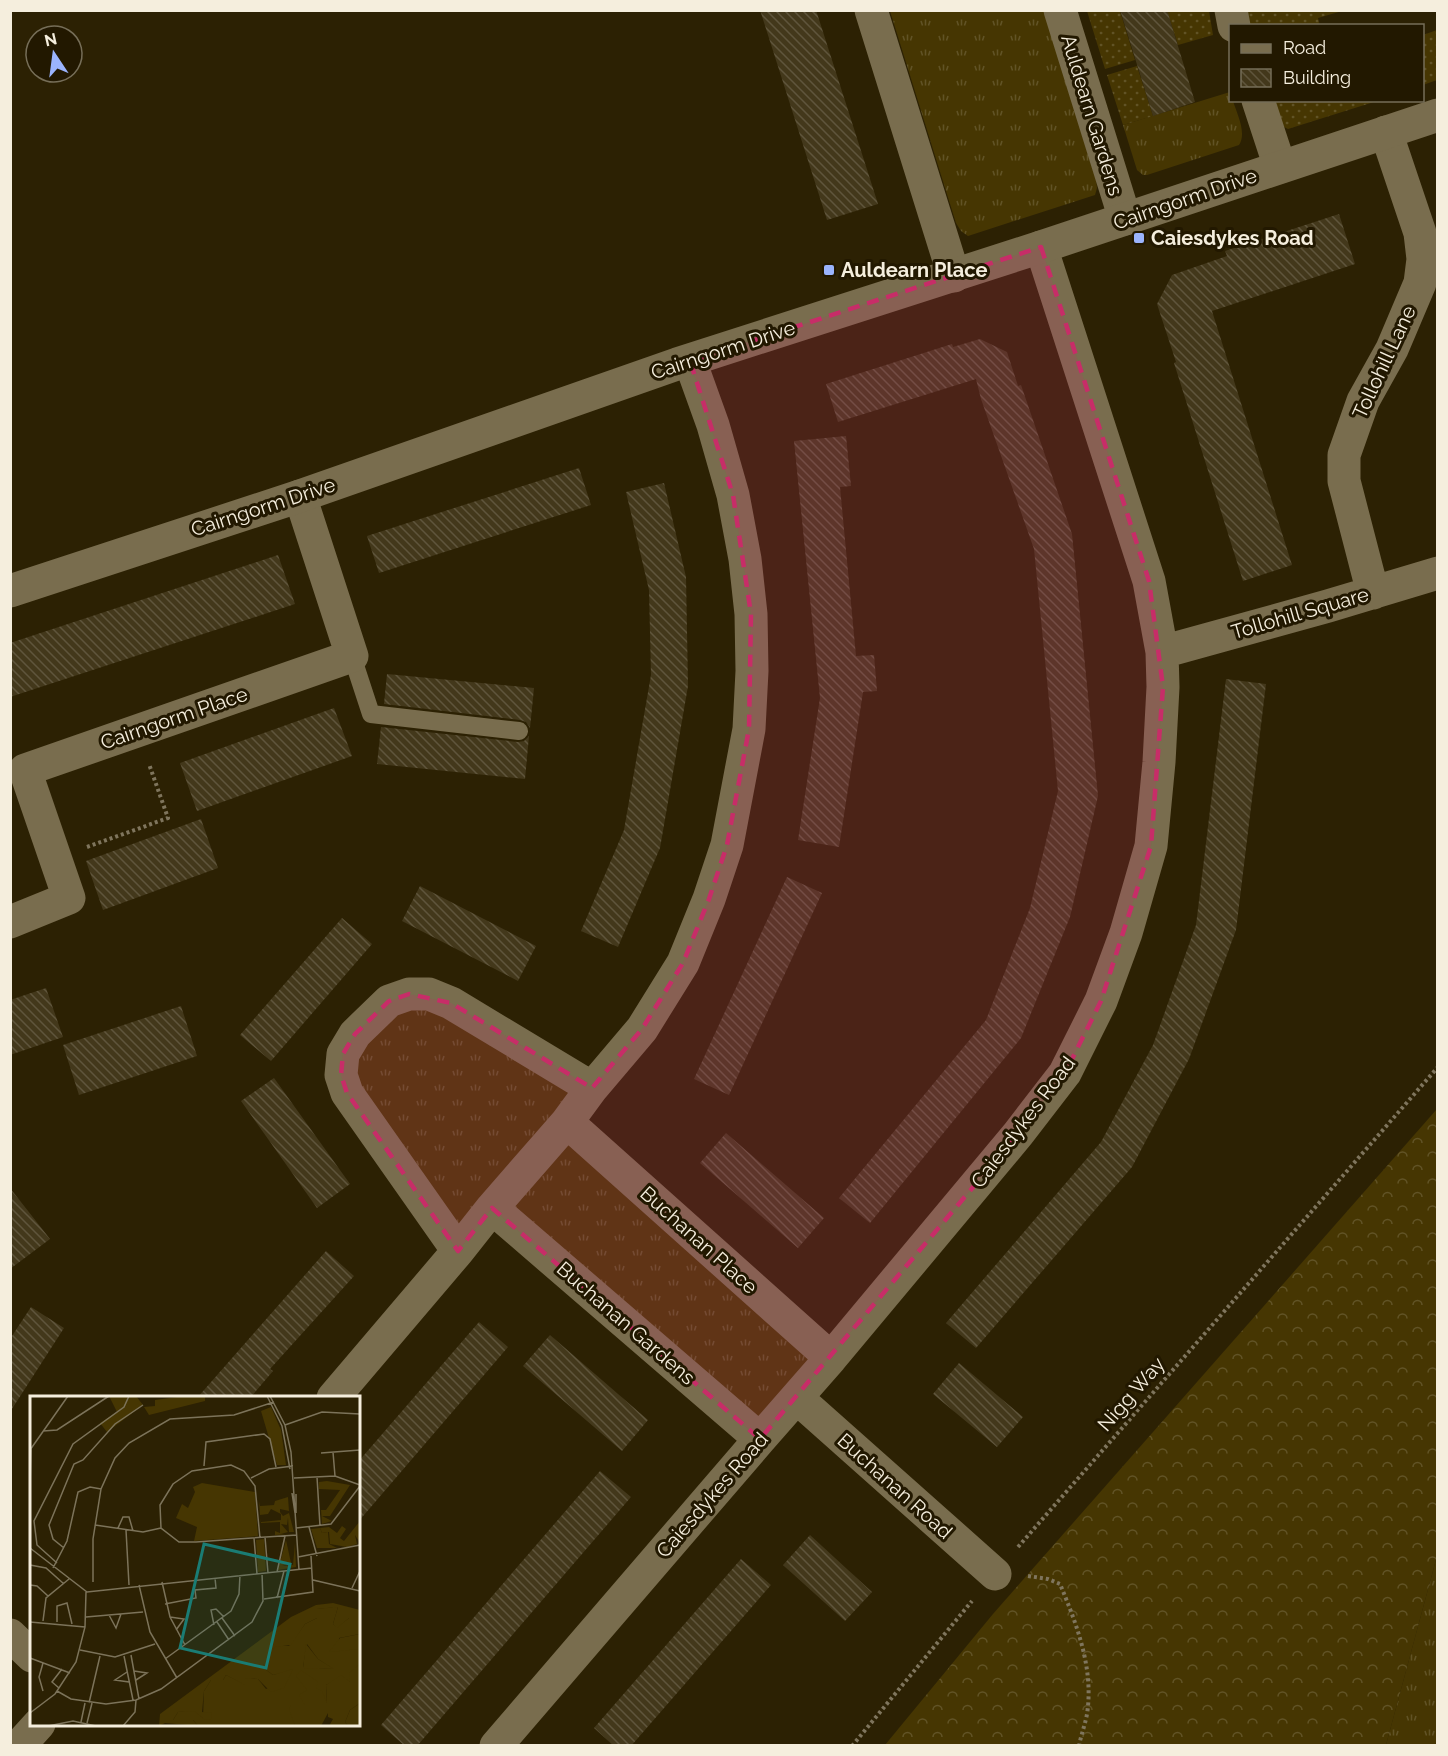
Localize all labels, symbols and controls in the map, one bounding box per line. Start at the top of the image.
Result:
north arrow [24,24,84,84]
legend [1229,24,1424,102]
text: N [43,29,59,51]
street label: Auldearn Gardens [1056,32,1128,198]
text: Road [1283,37,1326,58]
text: Building [1283,67,1351,88]
street label: Cairngorm Drive [1110,163,1260,235]
place label: Caiesdykes Road [1151,226,1314,250]
marker: Caiesdykes Road [1132,231,1146,245]
place label: Auldearn Place [841,258,987,282]
marker: Auldearn Place [822,263,836,277]
street label: Tollohill Lane [1347,301,1421,422]
street label: Cairngorm Drive [648,315,798,385]
street label: Cairngorm Drive [188,472,338,542]
street label: Tollohill Square [1229,582,1372,644]
street label: Cairngorm Place [97,682,251,754]
street label: Caiesdykes Road [966,1052,1080,1192]
street label: Buchanan Place [635,1181,763,1299]
street label: Buchanan Gardens [552,1256,700,1390]
street label: Nigg Way [1092,1352,1170,1436]
inset map [30,1396,360,1726]
street label: Caiesdykes Road [651,1427,773,1563]
street label: Buchanan Road [833,1428,957,1544]

